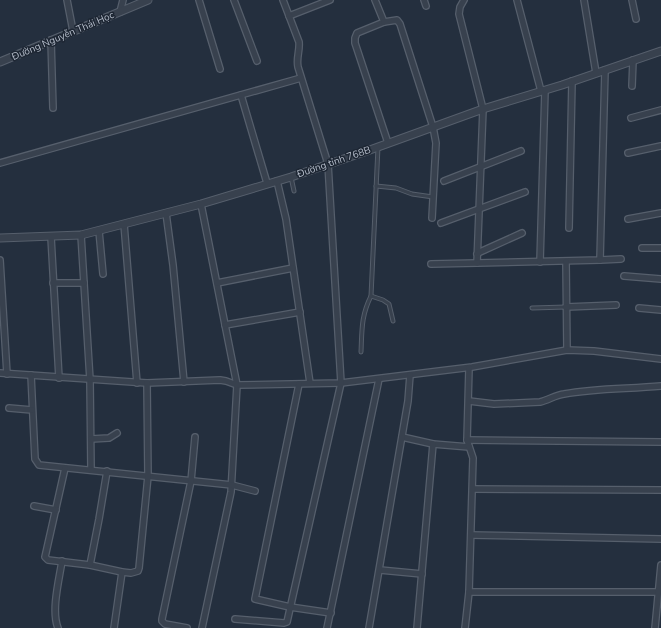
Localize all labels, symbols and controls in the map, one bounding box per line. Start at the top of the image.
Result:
street label: Đường Nguyễn Thái Học [9,8,117,64]
street label: Đường tỉnh 768B [294,143,373,182]

